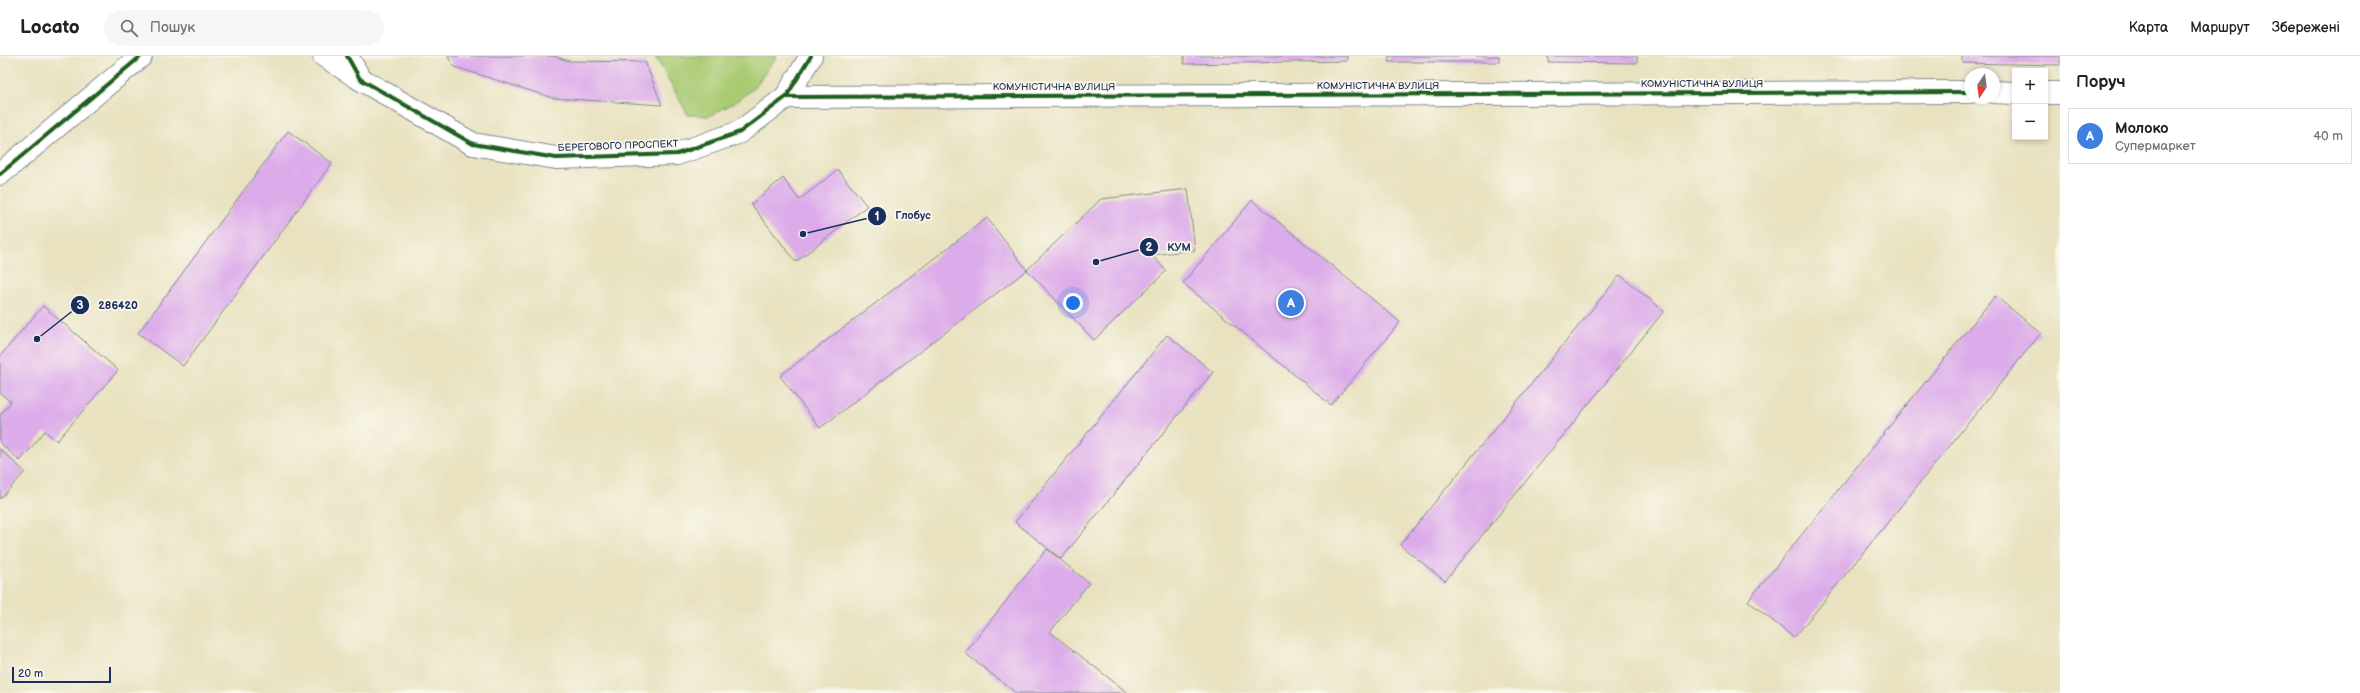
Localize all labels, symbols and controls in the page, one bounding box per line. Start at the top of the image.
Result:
search box [104,10,384,46]
text: Locato [20,16,80,39]
icon: search [118,17,140,39]
text: Пошук [150,18,195,37]
text: Карта [2129,19,2168,36]
text: Маршрут [2190,19,2250,36]
text: Збережені [2272,19,2340,36]
north arrow [1964,68,2000,104]
map controls [2012,68,2048,140]
button: + [2012,68,2048,104]
text: Поруч [2076,72,2126,92]
street label: КОМУНІСТИЧНА ВУЛИЦЯ [1641,78,1763,90]
street label: КОМУНІСТИЧНА ВУЛИЦЯ [1317,80,1439,92]
street label: КОМУНІСТИЧНА ВУЛИЦЯ [993,81,1115,93]
button: − [2012,104,2048,140]
text: Молоко [2115,119,2169,138]
text: A [2086,128,2094,144]
text: 40 m [2313,128,2343,144]
street label: БЕРЕГОВОГО ПРОСПЕКТ [557,138,679,154]
text: Супермаркет [2115,138,2196,154]
callout: Глобус [867,204,938,227]
text: 1 [874,209,880,224]
text: Глобус [895,209,931,222]
callout: КУМ [1139,236,1199,259]
text: 2 [1145,240,1153,255]
text: КУМ [1167,241,1191,254]
pin: A [1278,288,1304,318]
callout: 286420 [70,293,145,316]
your location [1063,293,1083,313]
text: 3 [76,298,84,313]
text: 286420 [98,299,138,312]
scale bar [12,665,111,684]
text: 20 m [18,667,43,680]

